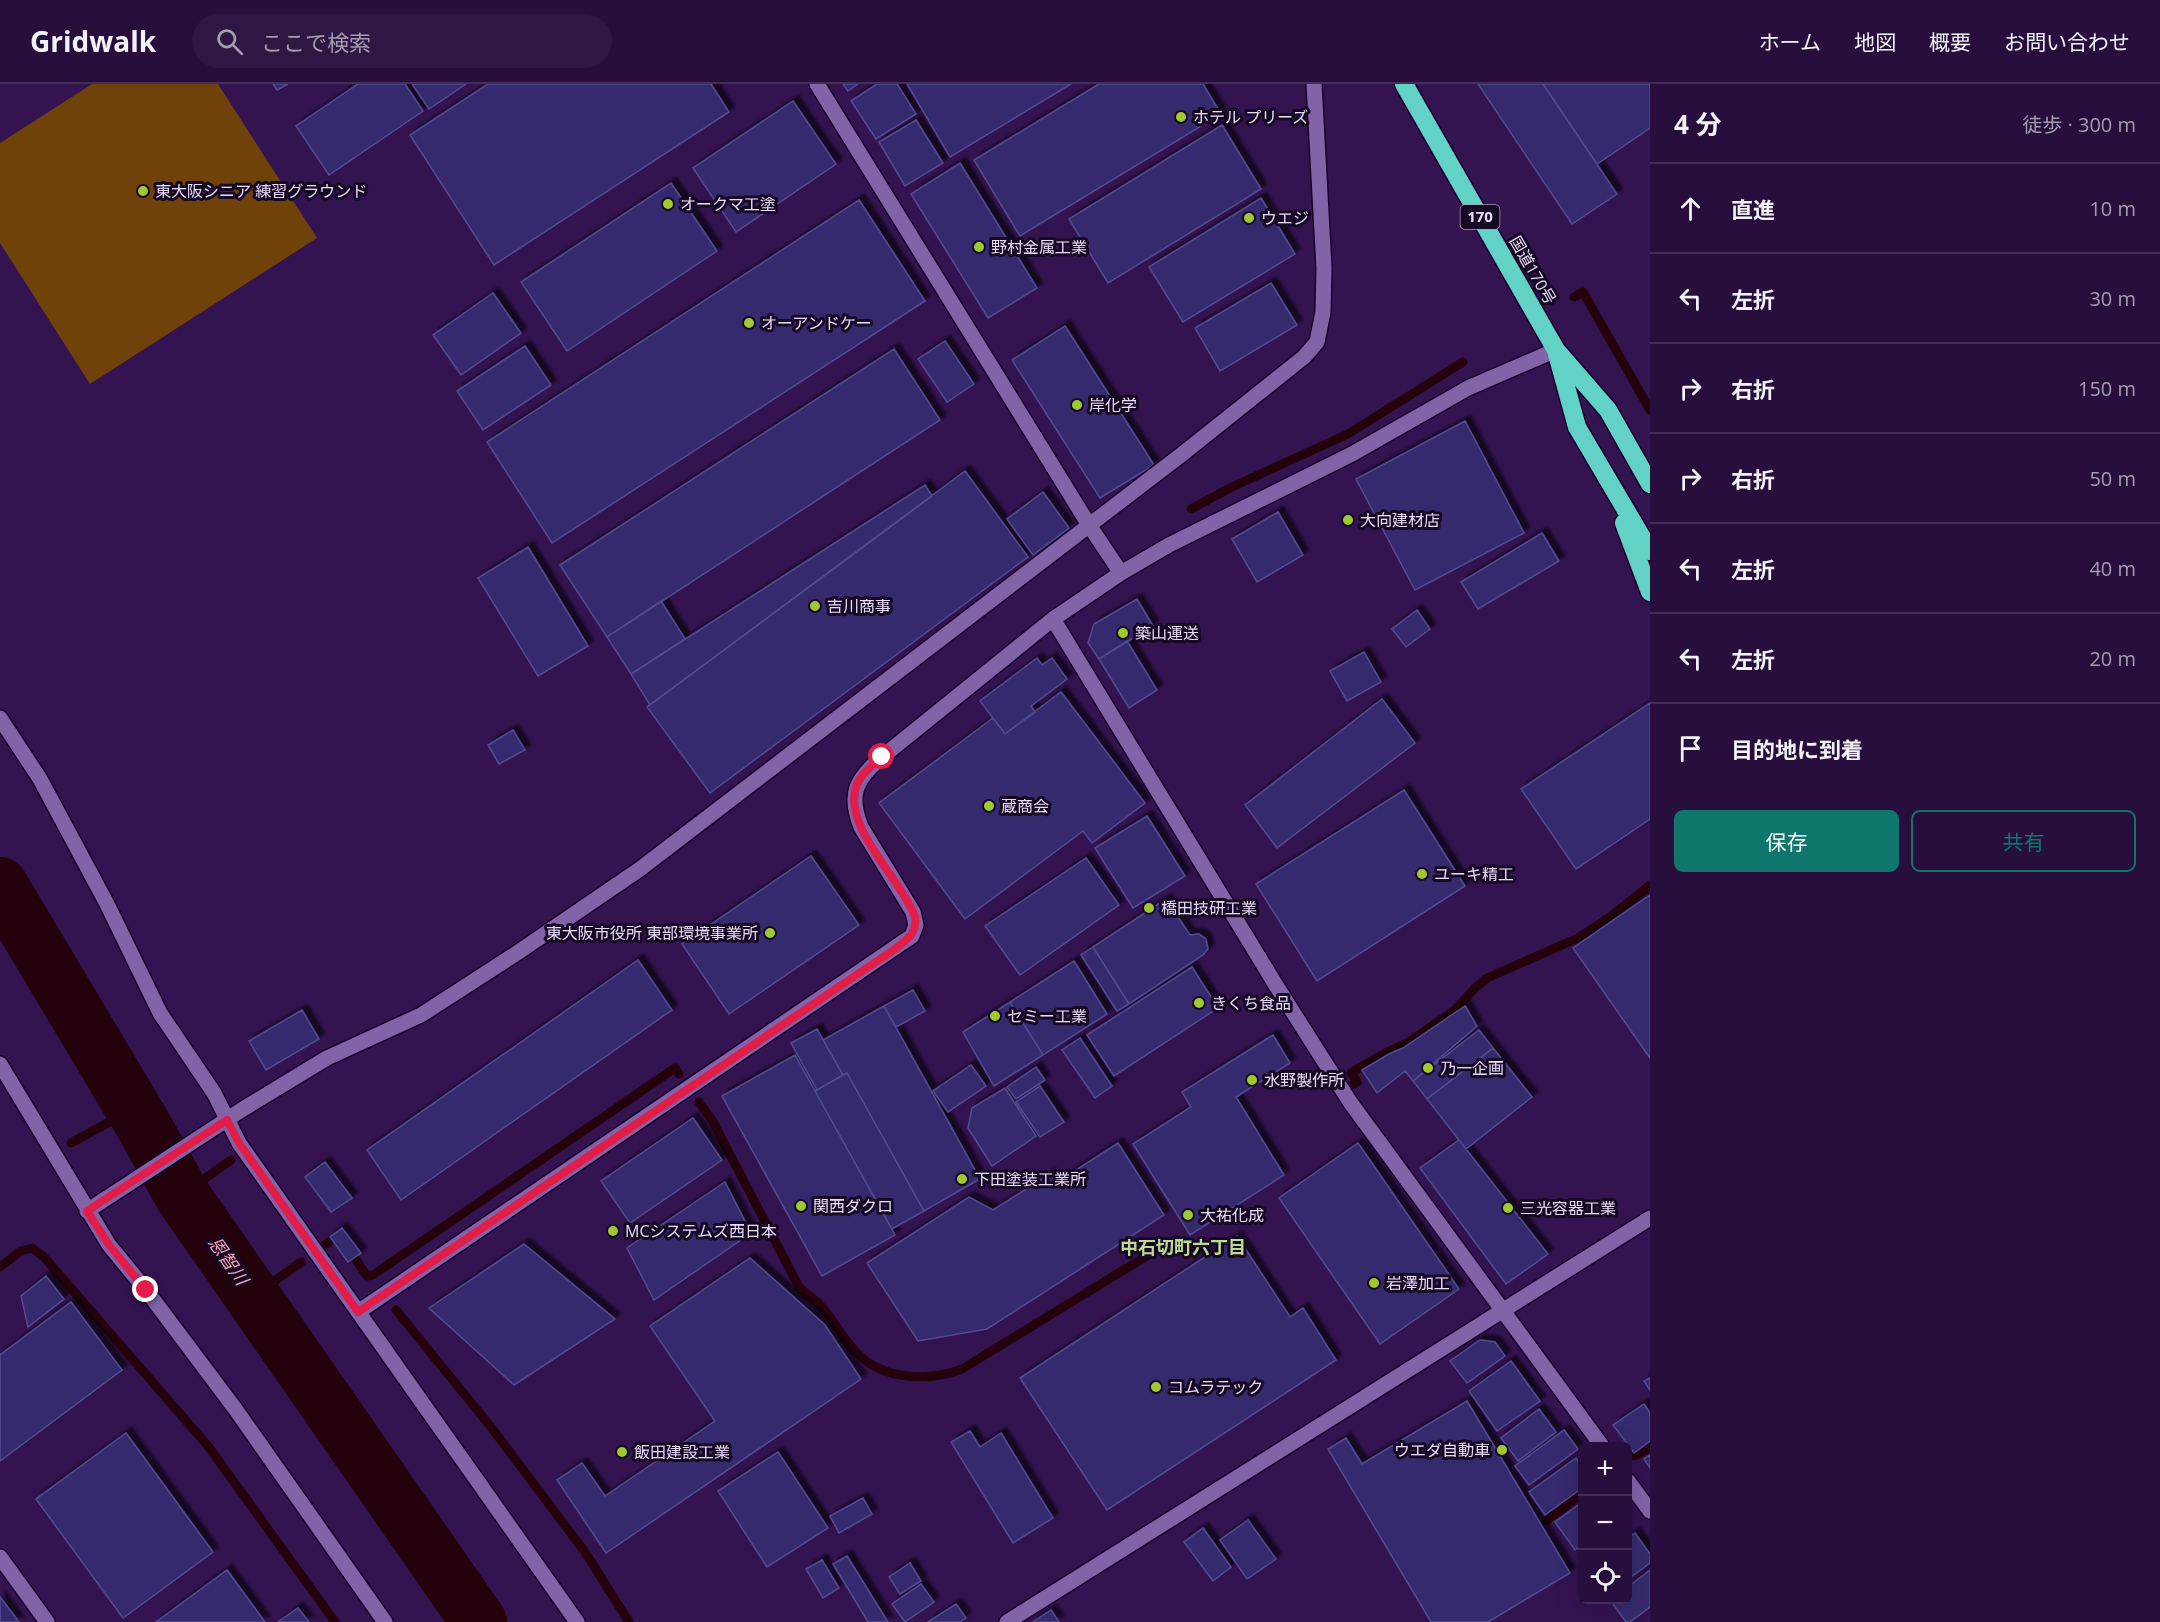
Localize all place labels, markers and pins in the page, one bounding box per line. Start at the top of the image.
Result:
place label: ホテル プリーズ [1193,106,1308,128]
marker: ホテル プリーズ [1174,110,1188,124]
place label: 東大阪シニア 練習グラウンド [155,180,367,202]
marker: 東大阪シニア 練習グラウンド [136,184,150,198]
place label: オークマ工塗 [680,193,776,215]
marker: オークマ工塗 [661,197,675,211]
place label: ウエジ [1261,207,1309,229]
marker: ウエジ [1242,211,1256,225]
place label: 野村金属工業 [991,236,1087,258]
marker: 野村金属工業 [972,240,986,254]
place label: オーアンドケー [761,312,872,334]
marker: オーアンドケー [742,316,756,330]
place label: 岸化学 [1089,394,1137,416]
marker: 岸化学 [1070,398,1084,412]
place label: 大向建材店 [1360,509,1440,531]
marker: 大向建材店 [1341,513,1355,527]
place label: 吉川商事 [827,595,891,617]
marker: 吉川商事 [808,599,822,613]
place label: 築山運送 [1135,622,1199,644]
marker: 築山運送 [1116,626,1130,640]
place label: 蔵商会 [1001,795,1049,817]
marker: 蔵商会 [982,799,996,813]
place label: ユーキ精工 [1434,863,1514,885]
marker: ユーキ精工 [1415,867,1429,881]
place label: 橋田技研工業 [1161,897,1257,919]
marker: 橋田技研工業 [1142,901,1156,915]
place label: 東大阪市役所 東部環境事業所 [546,922,758,944]
marker: 東大阪市役所 東部環境事業所 [763,926,777,940]
place label: きくち食品 [1211,992,1291,1014]
marker: きくち食品 [1192,996,1206,1010]
place label: セミー工業 [1007,1005,1087,1027]
marker: セミー工業 [988,1009,1002,1023]
place label: 乃一企画 [1440,1057,1504,1079]
marker: 乃一企画 [1421,1061,1435,1075]
place label: 水野製作所 [1264,1069,1344,1091]
marker: 水野製作所 [1245,1073,1259,1087]
place label: 下田塗装工業所 [974,1168,1086,1190]
marker: 下田塗装工業所 [955,1172,969,1186]
place label: 関西ダクロ [813,1195,893,1217]
place label: 三光容器工業 [1520,1197,1616,1219]
marker: 関西ダクロ [794,1199,808,1213]
marker: 三光容器工業 [1501,1201,1515,1215]
place label: 大祐化成 [1200,1204,1264,1226]
marker: 大祐化成 [1181,1208,1195,1222]
place label: MCシステムズ西日本 [625,1220,777,1242]
marker: MCシステムズ西日本 [606,1224,620,1238]
place label: 岩澤加工 [1386,1272,1450,1294]
marker: 岩澤加工 [1367,1276,1381,1290]
place label: コムラテック [1168,1376,1263,1398]
marker: コムラテック [1149,1380,1163,1394]
place label: ウエダ自動車 [1394,1439,1490,1461]
place label: 飯田建設工業 [634,1441,730,1463]
marker: ウエダ自動車 [1495,1443,1509,1457]
marker: 飯田建設工業 [615,1445,629,1459]

